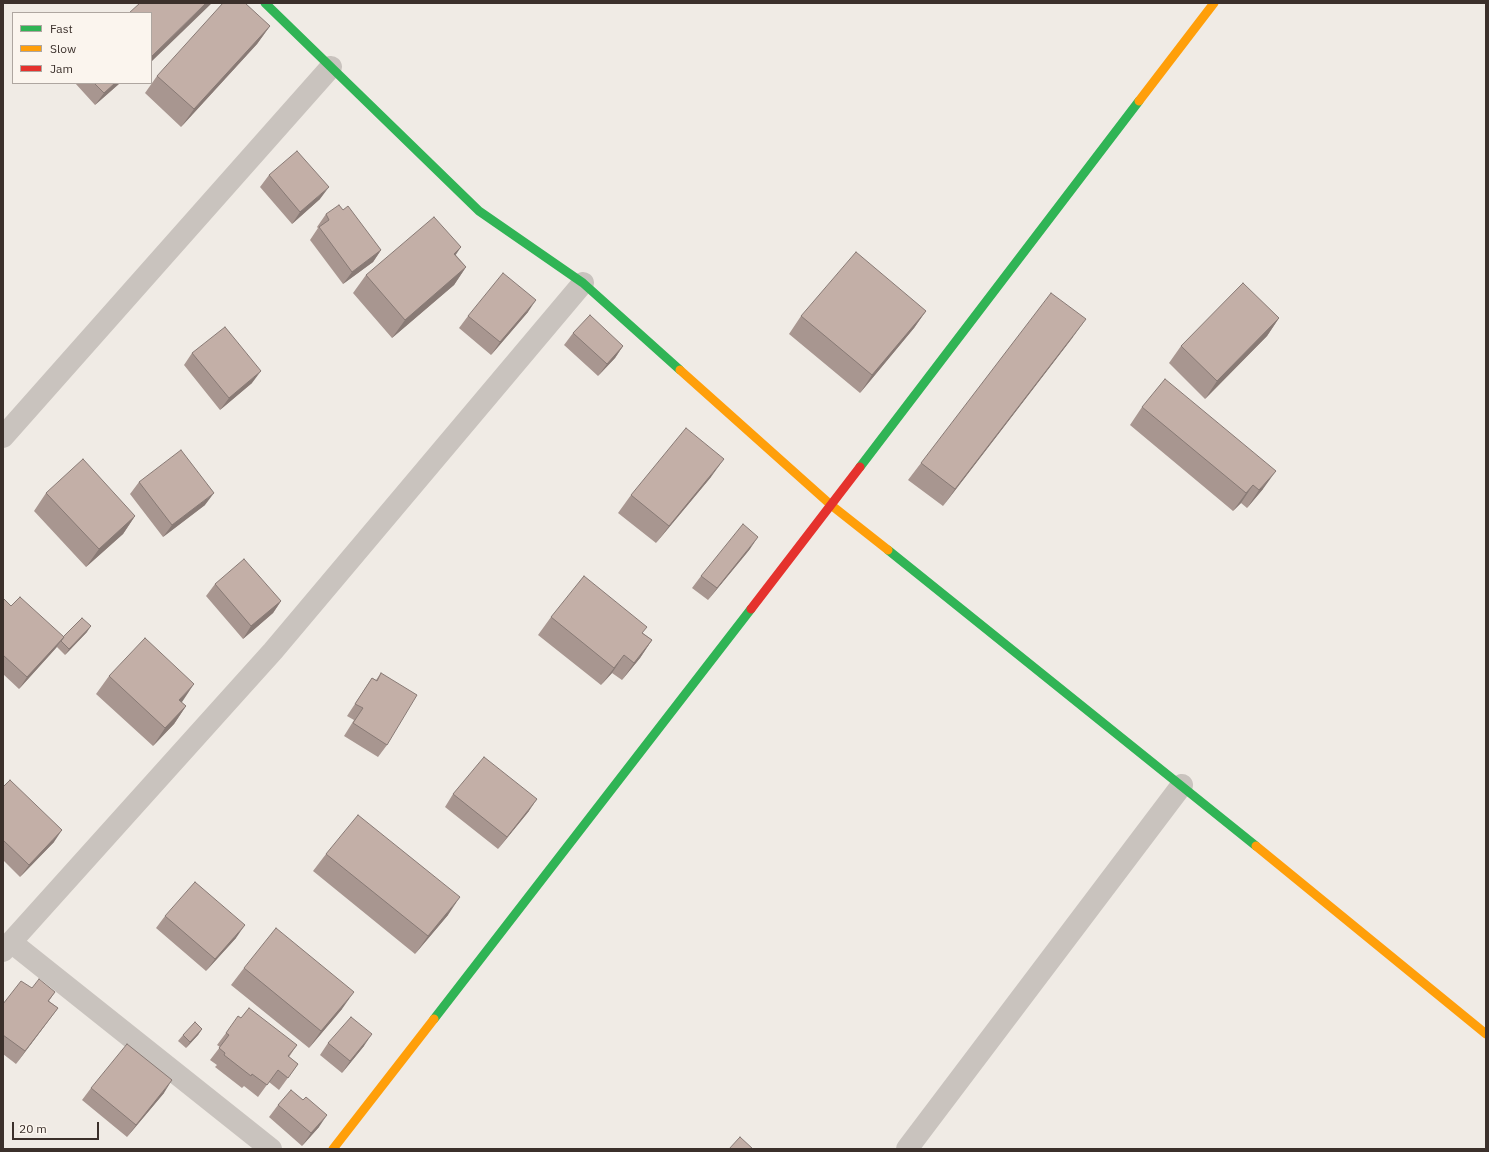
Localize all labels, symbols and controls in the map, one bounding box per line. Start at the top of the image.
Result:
legend [12,12,152,84]
text: Fast [50,21,73,36]
text: Slow [50,41,76,56]
text: Jam [50,61,73,76]
scale bar [14,1114,101,1140]
text: 20 m [19,1121,47,1136]

